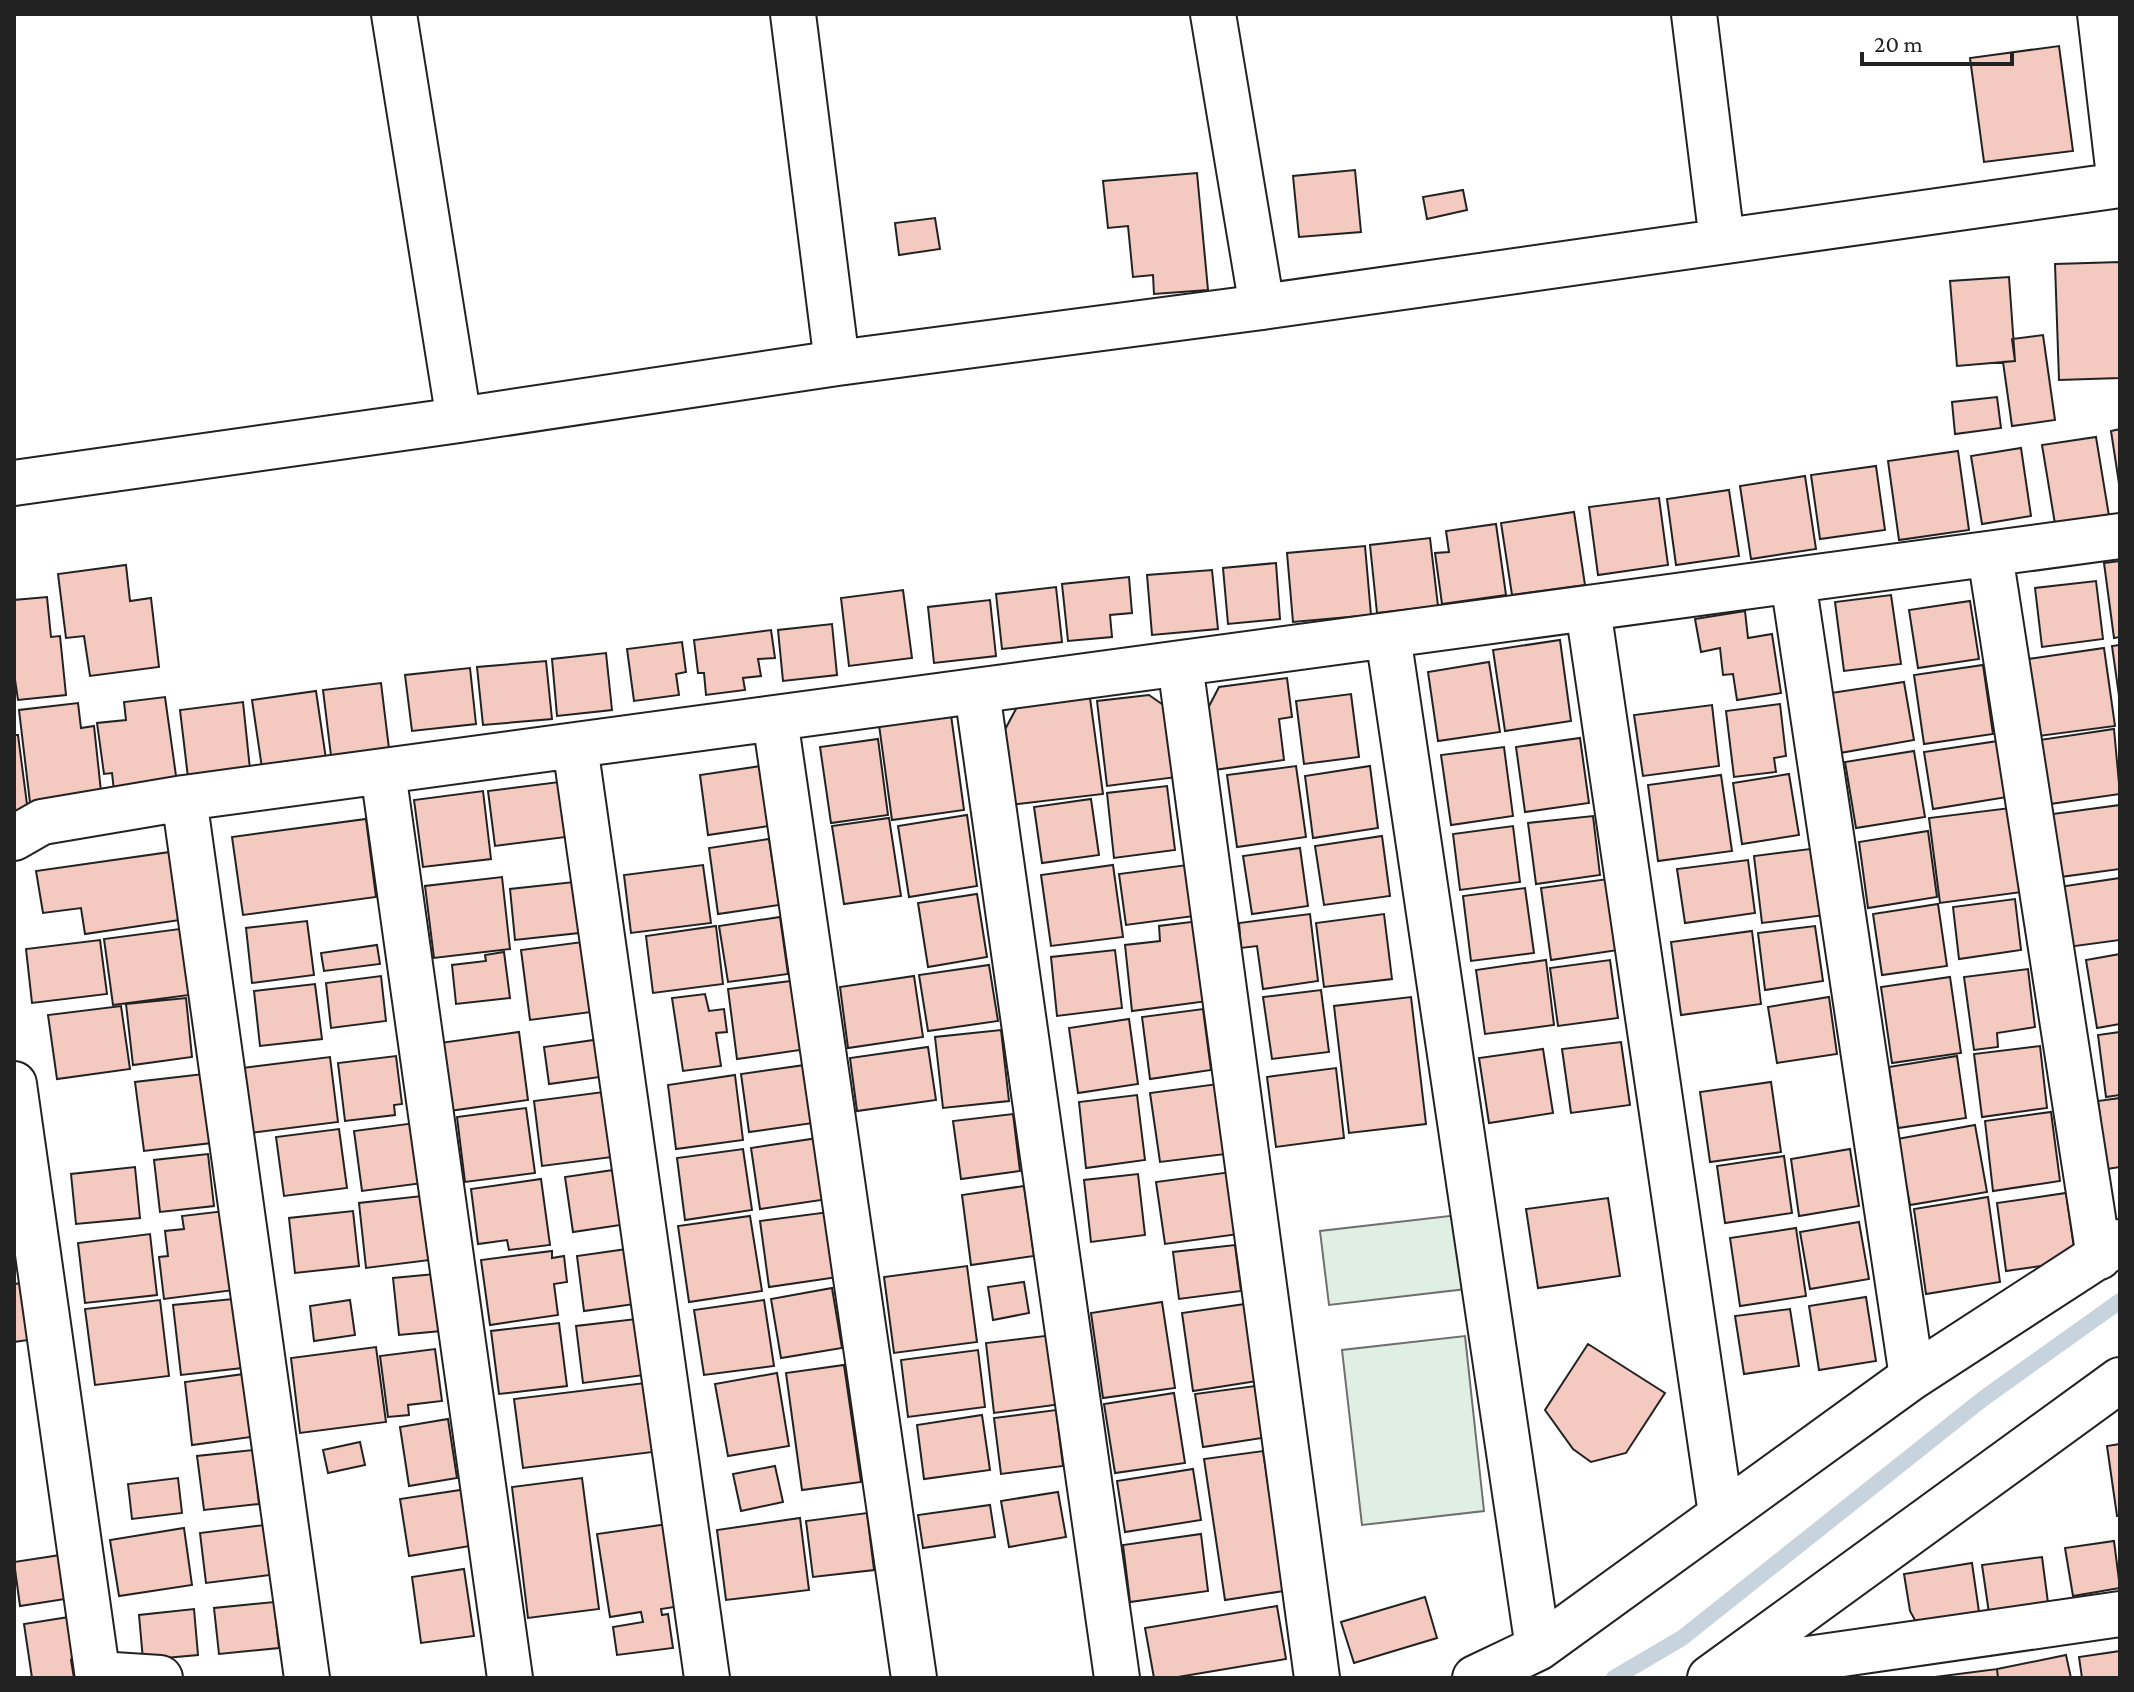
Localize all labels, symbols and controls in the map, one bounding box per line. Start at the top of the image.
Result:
scale bar [1862,16,2012,66]
text: 20 m [1874,30,1923,57]

